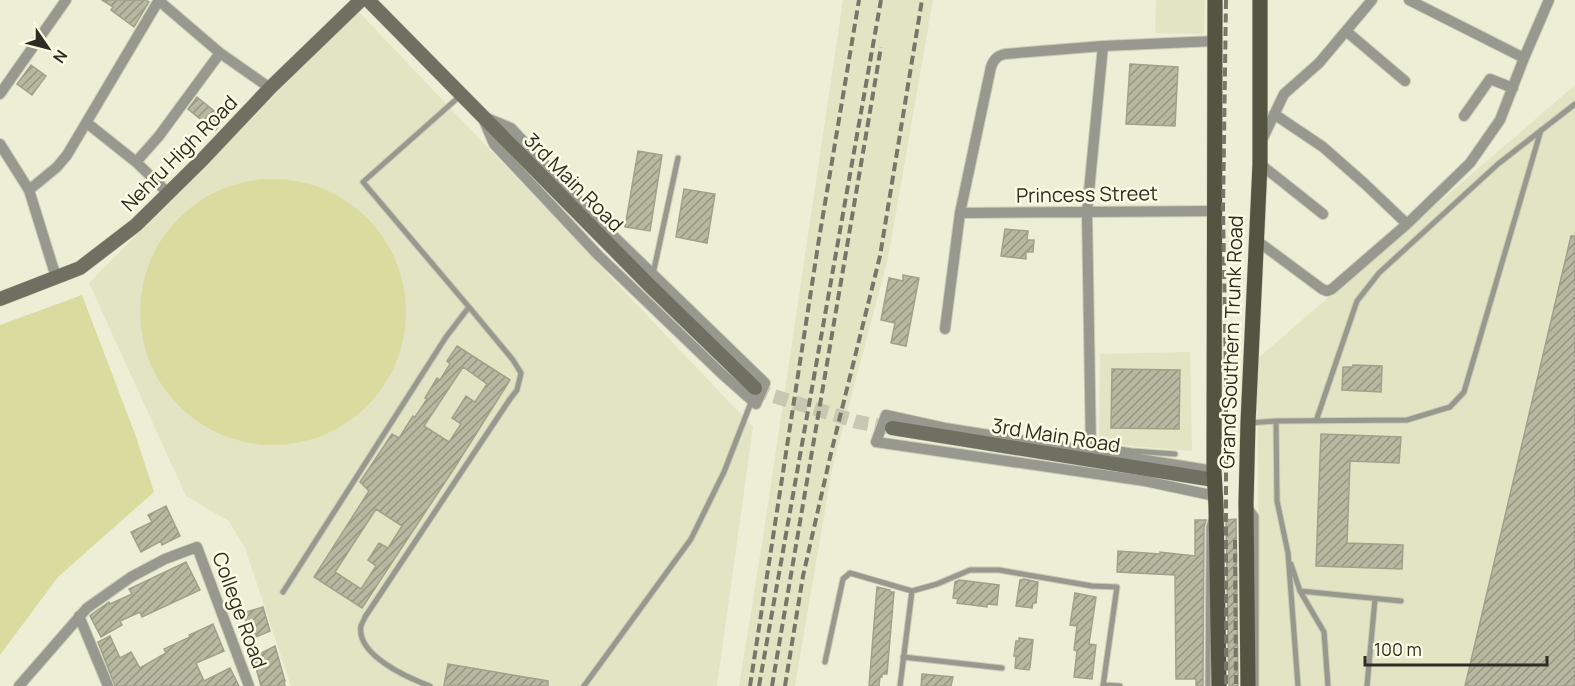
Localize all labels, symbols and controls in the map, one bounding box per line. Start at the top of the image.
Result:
north arrow [18,18,78,78]
text: N [48,46,73,68]
street label: Nehru High Road [115,89,243,217]
street label: 3rd Main Road [519,127,629,237]
street label: Princess Street [1016,179,1158,209]
street label: Grand Southern Trunk Road [1213,215,1249,469]
street label: 3rd Main Road [990,412,1122,458]
street label: College Road [206,548,274,672]
scale bar [1365,629,1546,667]
text: 100 m [1374,637,1422,661]

